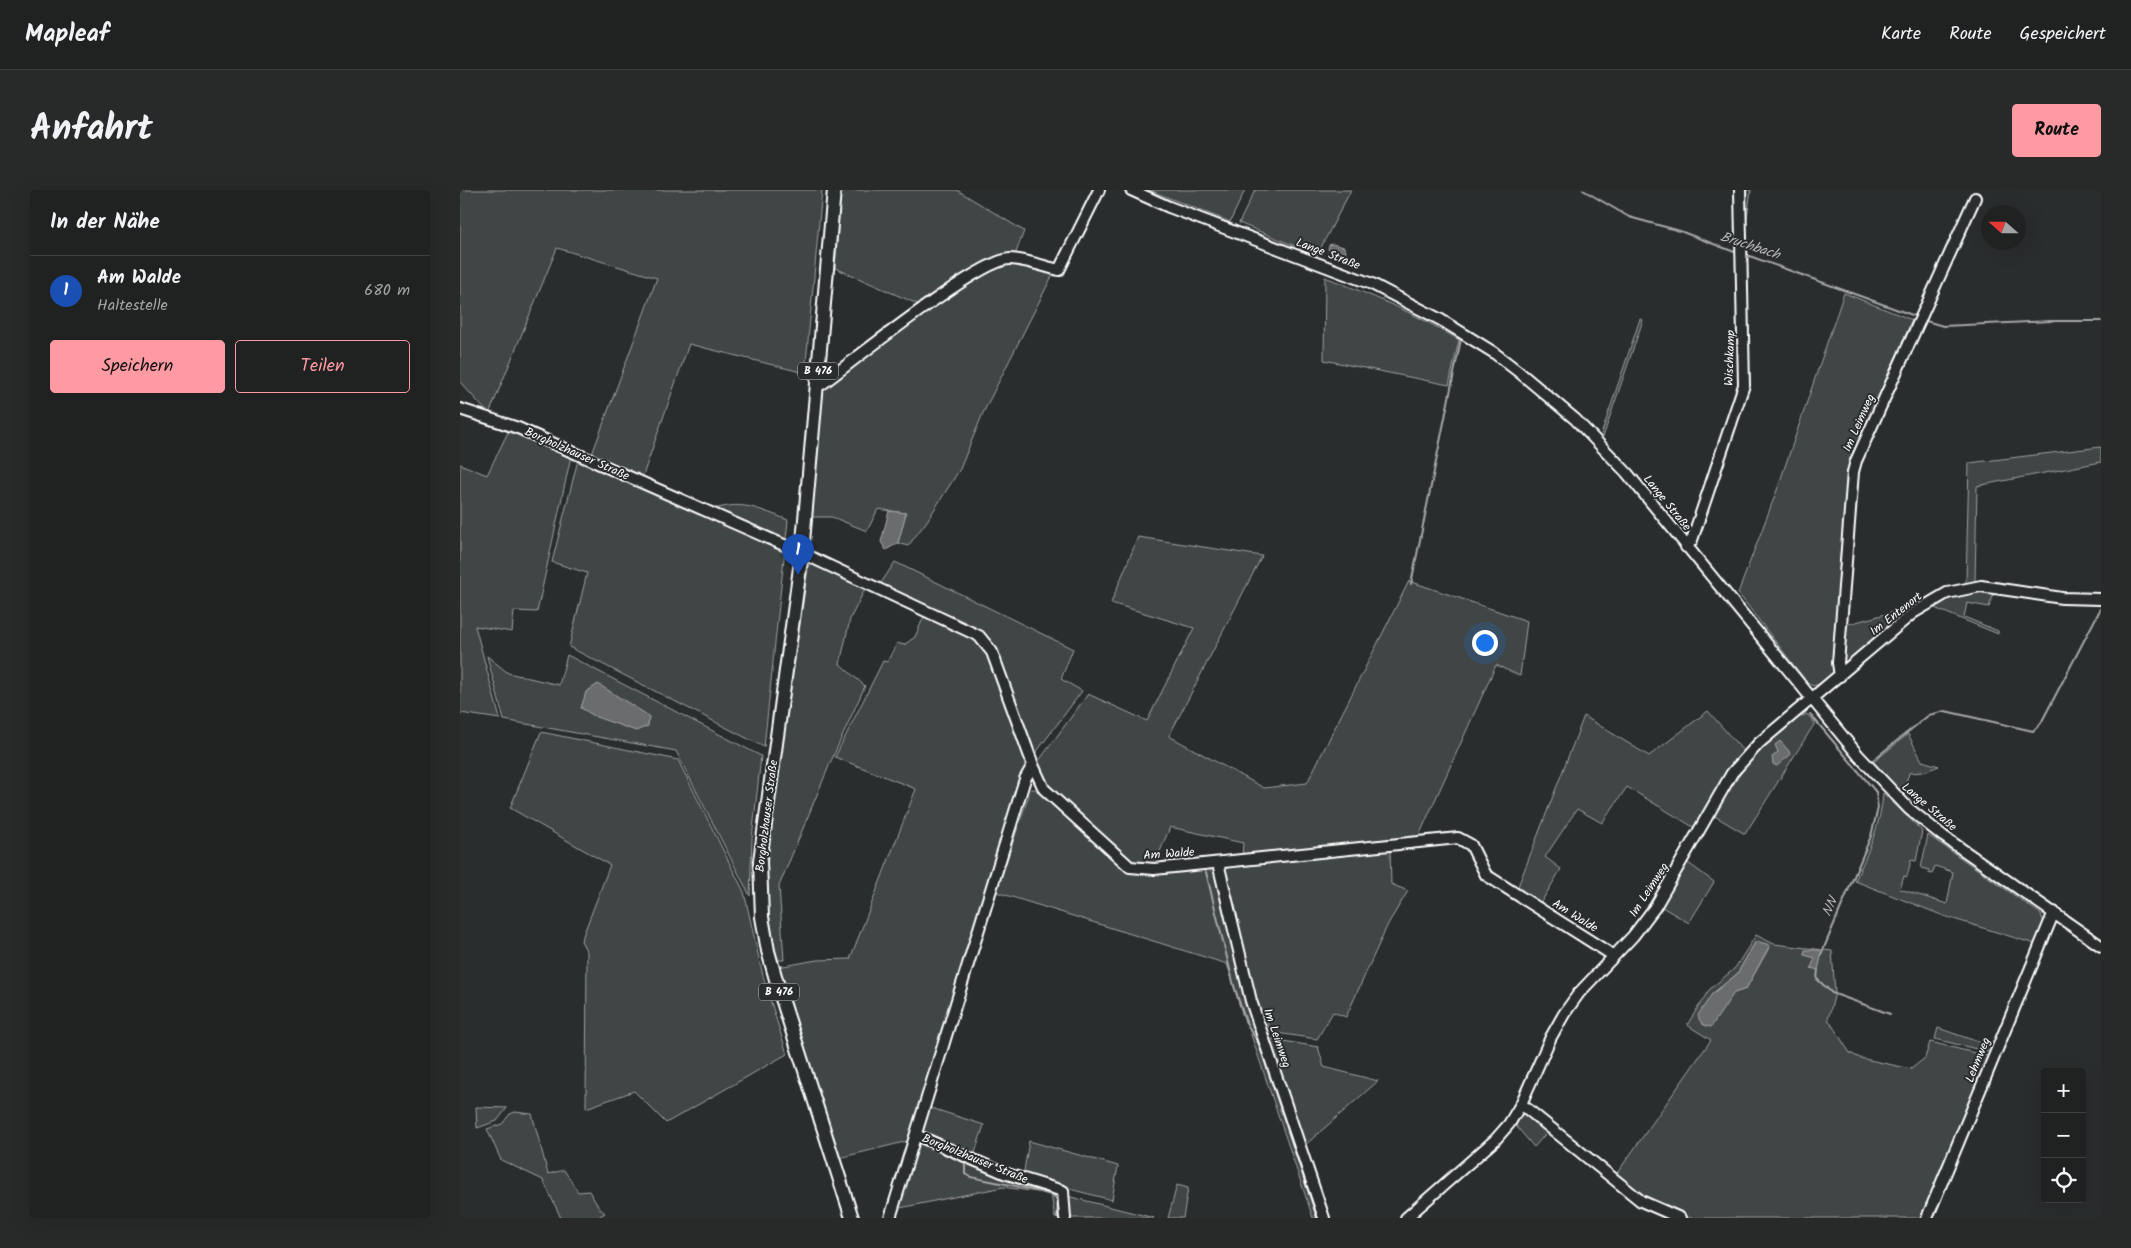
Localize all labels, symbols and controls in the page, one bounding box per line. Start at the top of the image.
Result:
text: Mapleaf [25,15,109,54]
text: Karte [1881,20,1921,49]
text: Route [1949,20,1992,49]
text: Gespeichert [2020,20,2106,49]
text: Anfahrt [30,102,153,158]
button: Route [2012,104,2101,157]
north arrow [1981,205,2026,250]
text: In der Nähe [50,206,160,239]
water label: Bruchbach [1717,226,1784,266]
street label: Lange Straße [1293,233,1363,275]
text: Am Walde [97,263,181,293]
text: 1 [64,278,68,303]
text: 680 m [364,278,410,303]
text: Haltestelle [97,293,168,318]
street label: Wischkamp [1720,330,1740,386]
button: Speichern [50,340,225,393]
button: Teilen [235,340,410,393]
road number: B 476 [798,362,838,380]
street label: Im Leimweg [1838,391,1880,455]
street label: Borgholzhauser Straße [522,422,633,486]
street label: Lange Straße [1638,471,1696,536]
pin: 1 [782,534,814,575]
street label: Im Entenort [1866,587,1927,641]
your location [1472,630,1498,656]
street label: Borgholzhauser Straße [751,758,783,873]
street label: Lange Straße [1897,778,1961,836]
street label: Am Walde [1143,843,1196,865]
street label: Im Leimweg [1624,859,1674,921]
water label: NN [1816,892,1845,920]
street label: Am Walde [1548,894,1602,938]
road number: B 476 [759,984,799,1000]
street label: Im Leimweg [1258,1006,1296,1071]
street label: Lehmweg [1960,1034,1996,1085]
map controls [2041,1068,2086,1203]
button: + [2041,1068,2086,1113]
button: − [2041,1113,2086,1158]
street label: Borgholzhauser Straße [919,1129,1031,1189]
button: locate [2041,1158,2086,1203]

